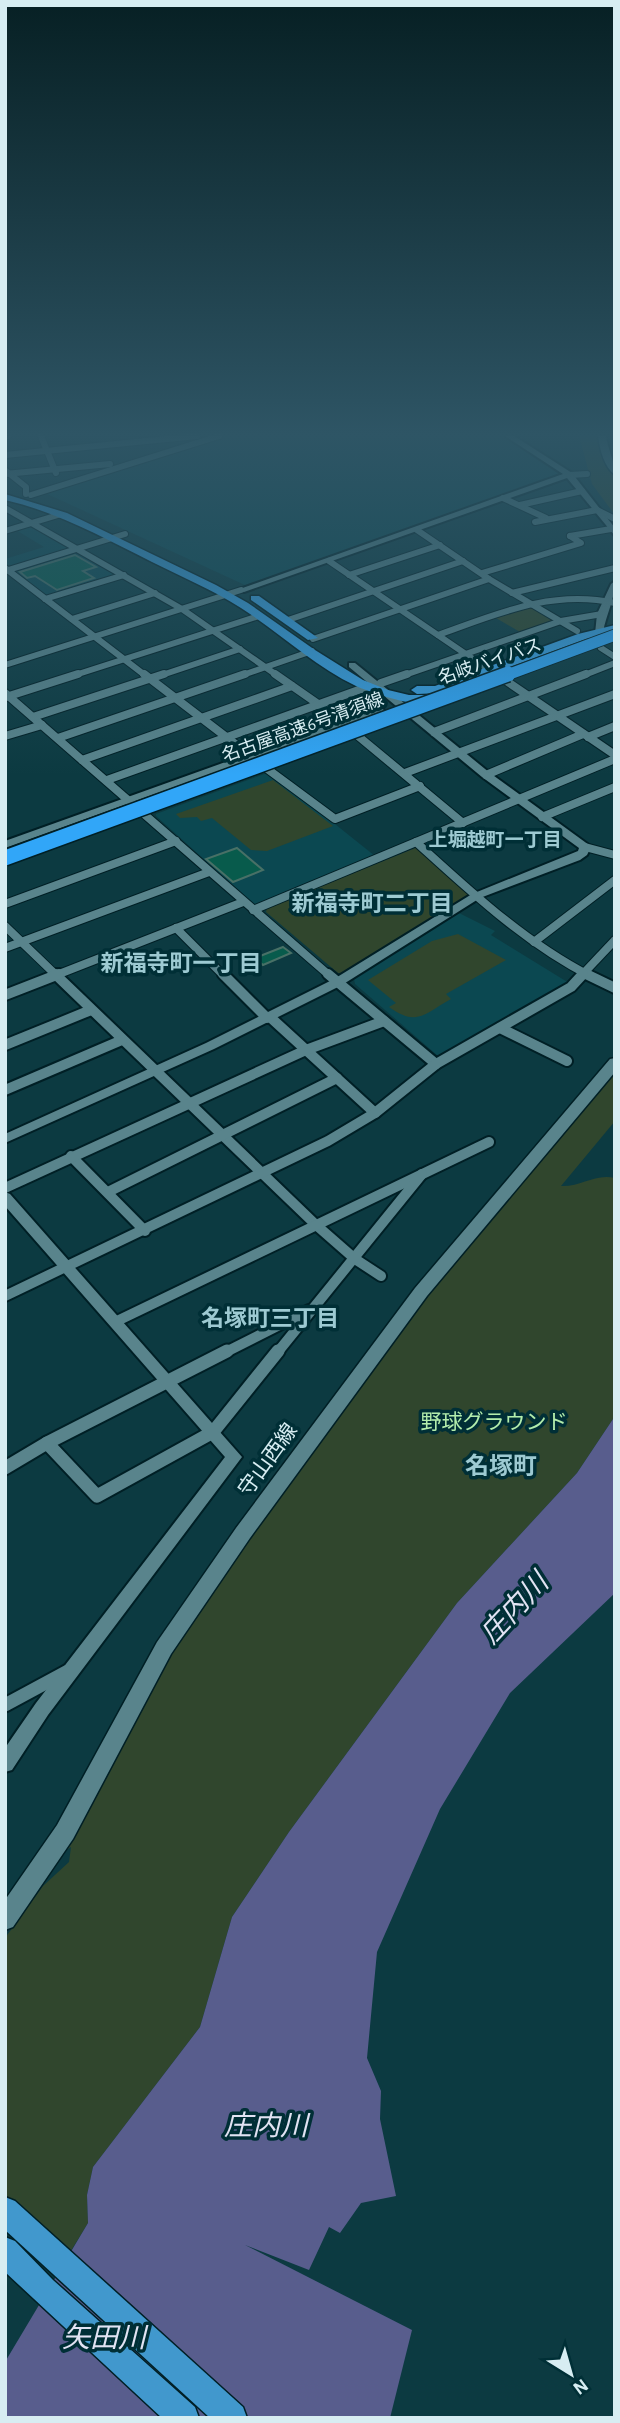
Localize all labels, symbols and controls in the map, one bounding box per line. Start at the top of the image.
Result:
street label: 名岐バイパス [436,634,544,688]
street label: 名古屋高速6号清須線 [219,689,386,766]
district label: 上堀越町一丁目 [428,829,562,850]
district label: 新福寺町二丁目 [292,891,453,916]
district label: 新福寺町一丁目 [101,951,262,976]
district label: 名塚町三丁目 [201,1306,339,1331]
park label: 野球グラウンド [421,1411,568,1433]
street label: 守山西線 [234,1419,301,1500]
district label: 名塚町 [465,1453,537,1479]
water label: 庄内川 [475,1565,556,1649]
water label: 庄内川 [224,2111,311,2141]
water label: 矢田川 [62,2323,149,2353]
north arrow [536,2339,606,2409]
text: N [569,2375,591,2398]

